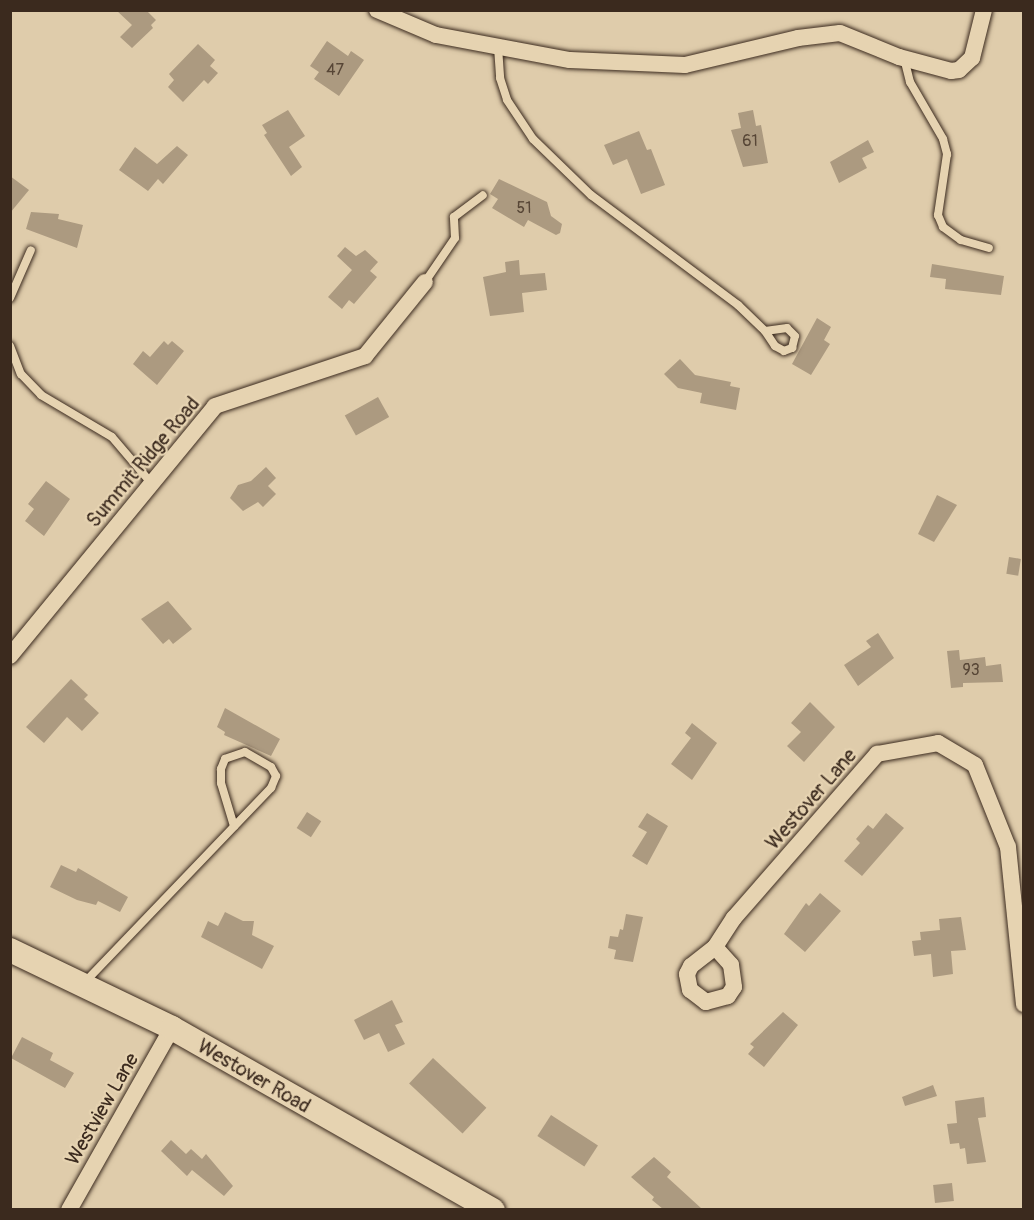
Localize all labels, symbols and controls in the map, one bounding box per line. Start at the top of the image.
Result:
house number: 47 [326,60,344,80]
house number: 61 [742,131,758,151]
house number: 51 [517,198,531,218]
street label: Summit Ridge Road [81,392,205,532]
house number: 93 [962,660,980,680]
street label: Westover Lane [761,744,861,854]
street label: Westover Road [193,1034,315,1118]
street label: Westview Lane [60,1049,144,1169]

